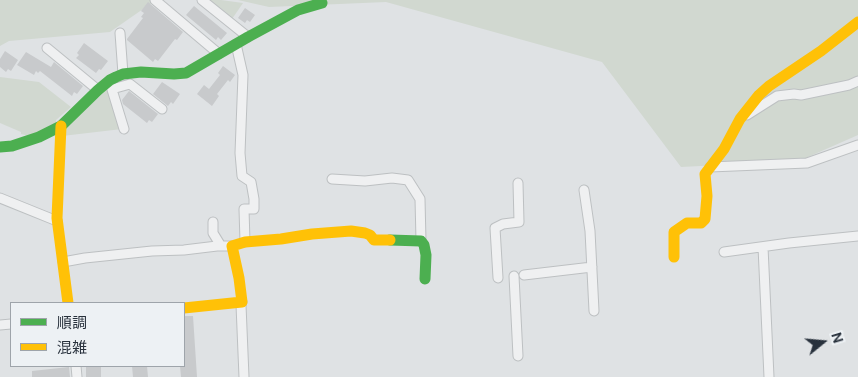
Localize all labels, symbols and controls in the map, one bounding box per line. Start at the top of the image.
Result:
legend [10,302,185,367]
text: 順調 [57,313,87,333]
north arrow [798,317,848,367]
text: N [827,330,847,345]
text: 混雑 [57,338,87,358]

